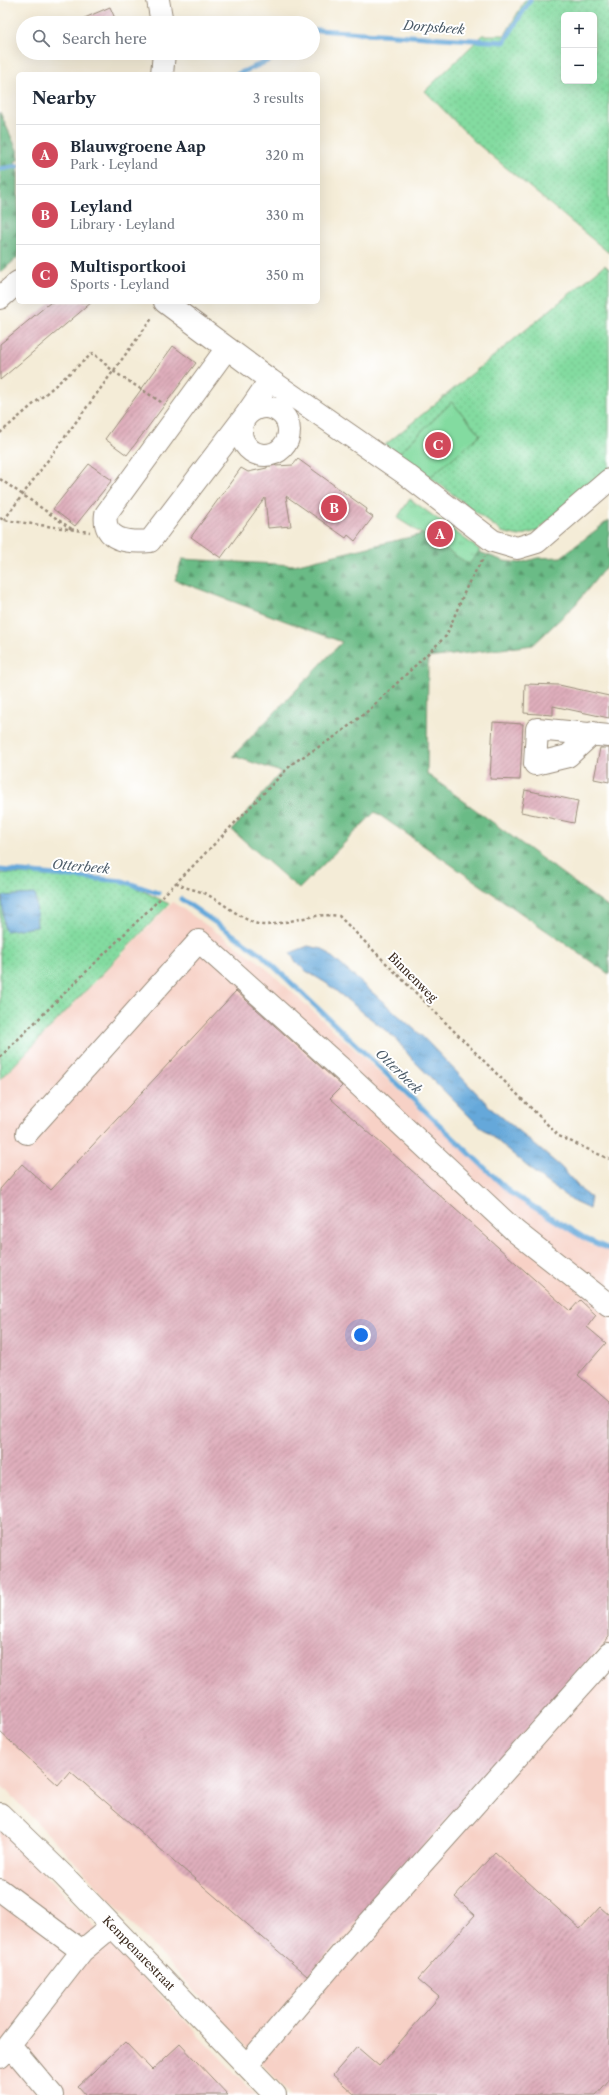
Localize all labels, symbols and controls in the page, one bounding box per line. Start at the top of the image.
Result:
map controls [561,12,597,84]
button: + [561,12,597,48]
search box [16,16,320,60]
water label: Dorpsbeek [402,17,465,37]
icon: search [30,27,52,49]
text: Search here [62,29,147,48]
button: − [561,48,597,84]
text: Nearby [32,88,96,108]
text: 3 results [253,90,304,106]
text: Blauwgroene Aap [70,137,206,156]
text: A [40,147,50,163]
text: 320 m [266,147,304,163]
text: Park · Leyland [70,156,158,172]
text: Leyland [70,197,132,216]
text: B [40,207,50,223]
text: 330 m [266,207,304,223]
text: Library · Leyland [70,216,175,232]
text: Multisportkooi [70,257,186,276]
text: C [40,267,50,283]
text: 350 m [266,267,304,283]
text: Sports · Leyland [70,276,170,292]
pin: C [425,430,451,460]
pin: B [321,493,347,523]
pin: A [427,519,453,549]
water label: Otterbeek [52,856,111,877]
street label: Binnenweg [385,949,441,1005]
water label: Otterbeek [373,1045,425,1097]
your location [351,1325,371,1345]
street label: Kempenarestraat [100,1913,179,1994]

